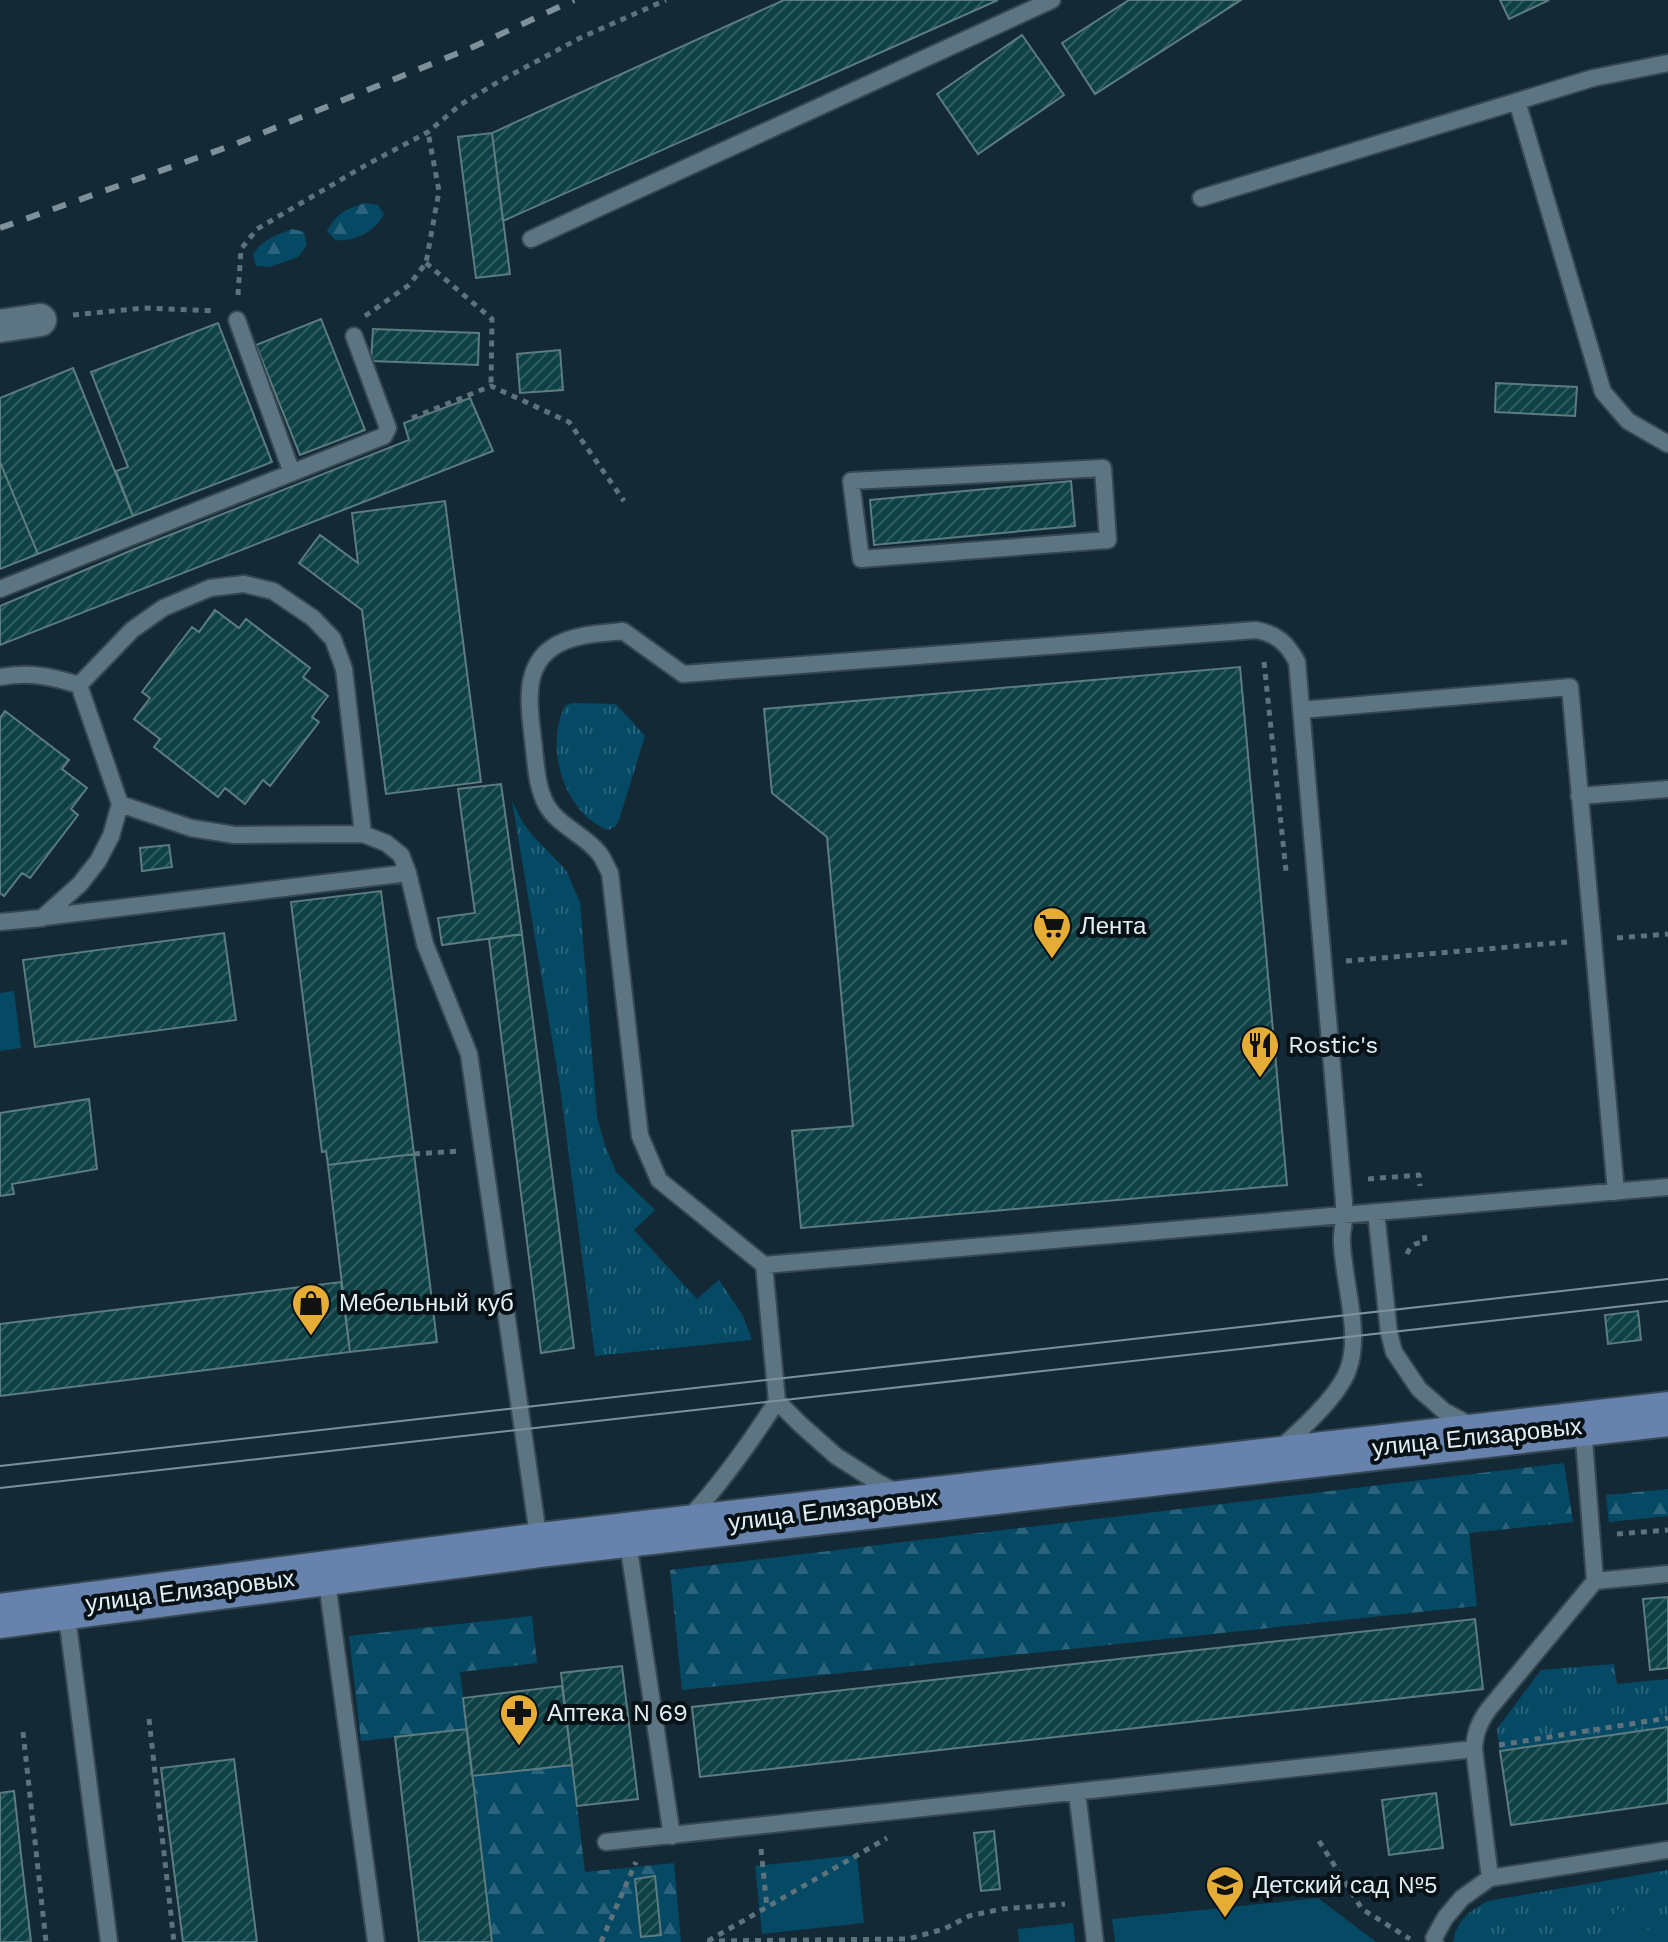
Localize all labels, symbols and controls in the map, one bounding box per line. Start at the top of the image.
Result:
supermarket icon: Лента [1031,905,1073,960]
place label: Лента [1080,912,1147,940]
restaurant icon: Rostic's [1239,1024,1281,1079]
place label: Rostic's [1288,1031,1378,1059]
shop icon: Мебельный куб [290,1282,332,1337]
place label: Мебельный куб [339,1289,514,1317]
street label: улица Елизаровых [1371,1412,1583,1462]
street label: улица Елизаровых [727,1483,939,1537]
street label: улица Елизаровых [84,1564,296,1618]
pharmacy icon: Аптека N 69 [498,1692,540,1747]
place label: Аптека N 69 [547,1699,688,1727]
school or university icon: Детский сад №5 [1204,1864,1246,1919]
place label: Детский сад №5 [1253,1871,1438,1899]

